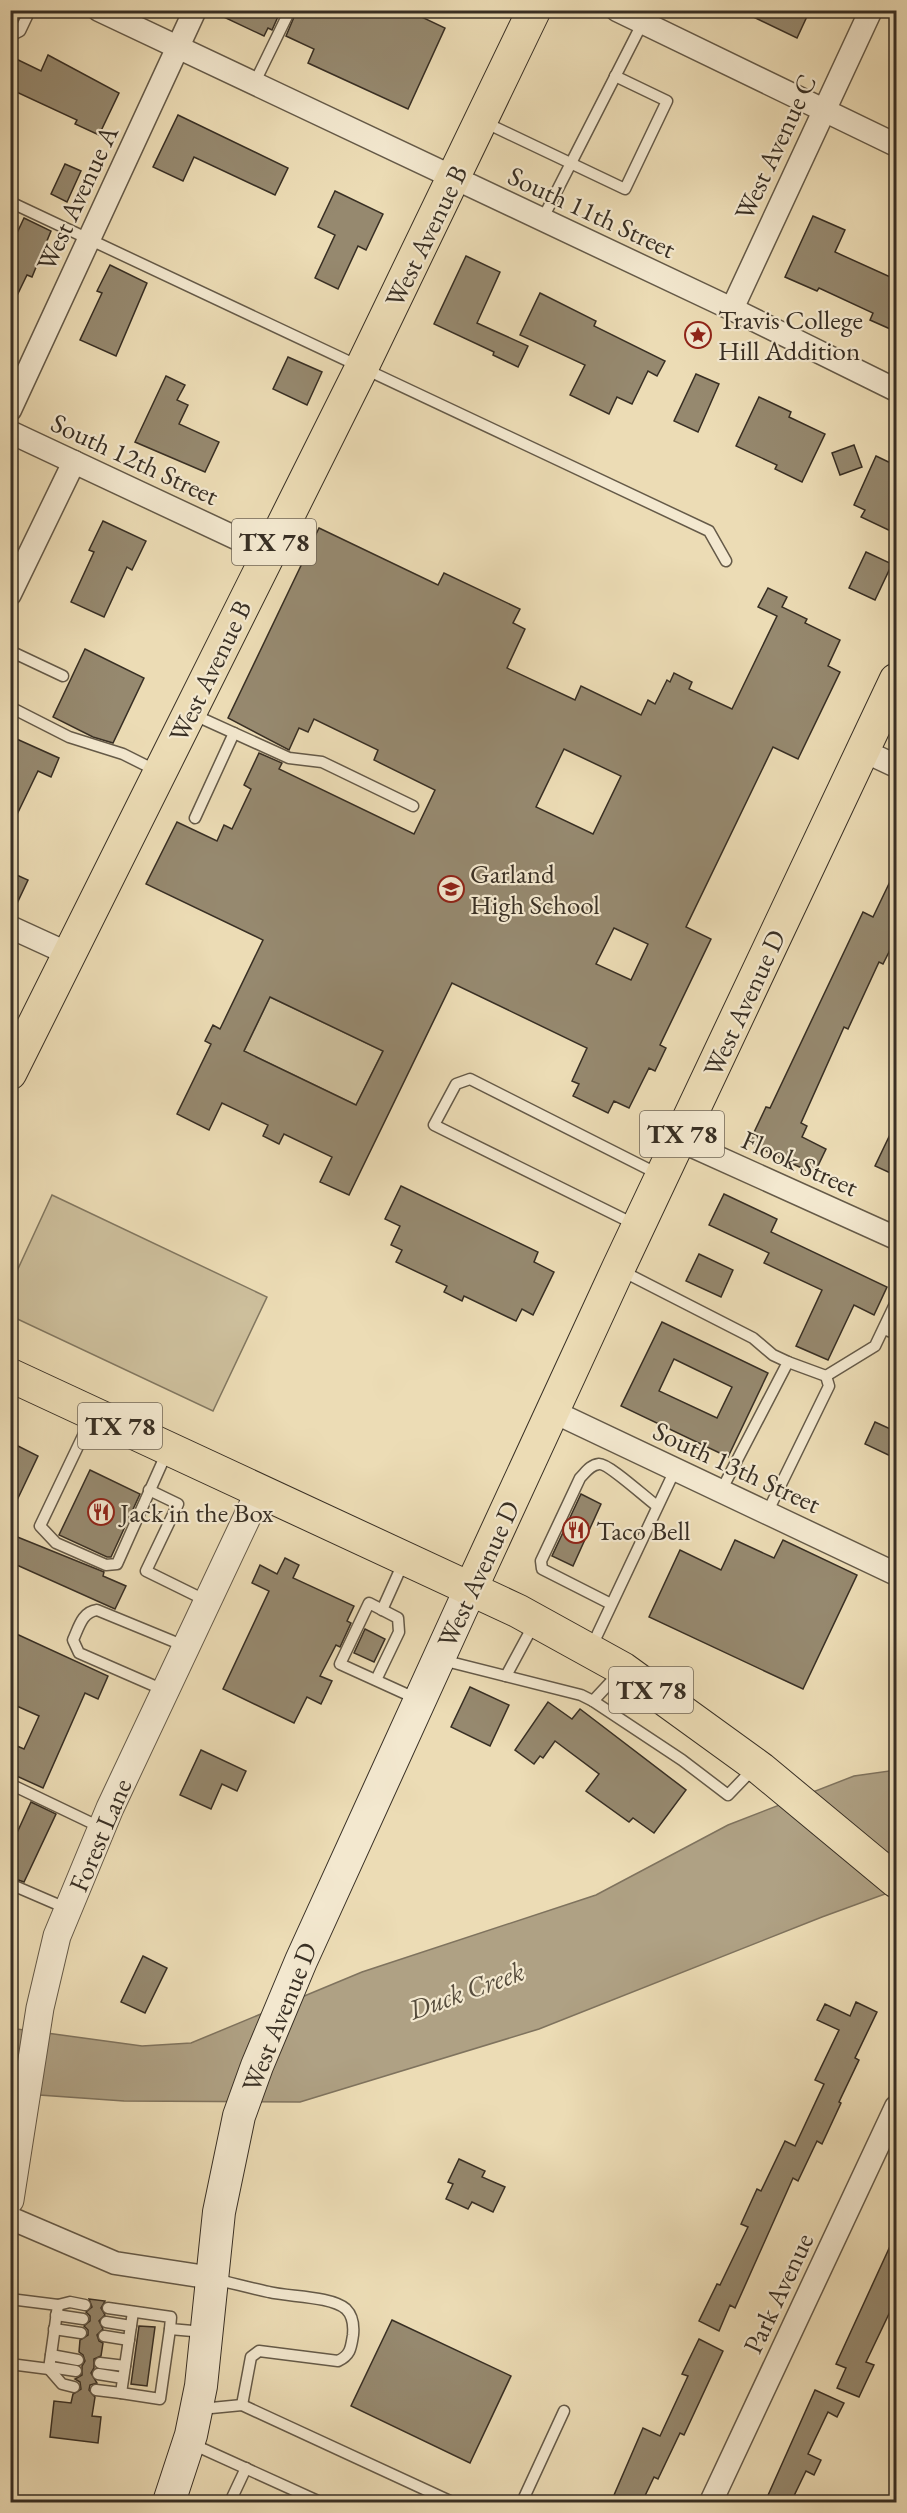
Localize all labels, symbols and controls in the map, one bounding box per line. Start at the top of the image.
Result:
street label: West Avenue C [726,68,824,226]
street label: West Avenue A [28,119,126,276]
street label: South 11th Street [503,158,682,266]
street label: West Avenue B [377,159,475,313]
place label: Travis College Hill Addition [718,302,863,368]
place icon: Travis College Hill Addition [683,320,713,350]
street label: South 12th Street [46,405,225,513]
road number: TX 78 [232,519,316,565]
street label: West Avenue B [161,594,259,748]
place label: Garland High School [470,856,600,922]
school or university icon: Garland High School [436,874,466,904]
street label: West Avenue D [695,924,793,1082]
road number: TX 78 [640,1111,724,1157]
street label: Flook Street [736,1122,864,1204]
road number: TX 78 [78,1403,162,1449]
street label: South 13th Street [648,1413,827,1521]
place label: Jack in the Box [118,1495,274,1530]
street label: West Avenue D [429,1495,527,1653]
restaurant icon: Jack in the Box [86,1497,116,1527]
place label: Taco Bell [596,1513,691,1548]
restaurant icon: Taco Bell [561,1515,591,1545]
road number: TX 78 [609,1667,693,1713]
street label: Forest Lane [60,1773,140,1897]
street label: West Avenue D [233,1937,325,2097]
water label: Duck Creek [402,1952,529,2028]
street label: Park Avenue [735,2227,821,2359]

